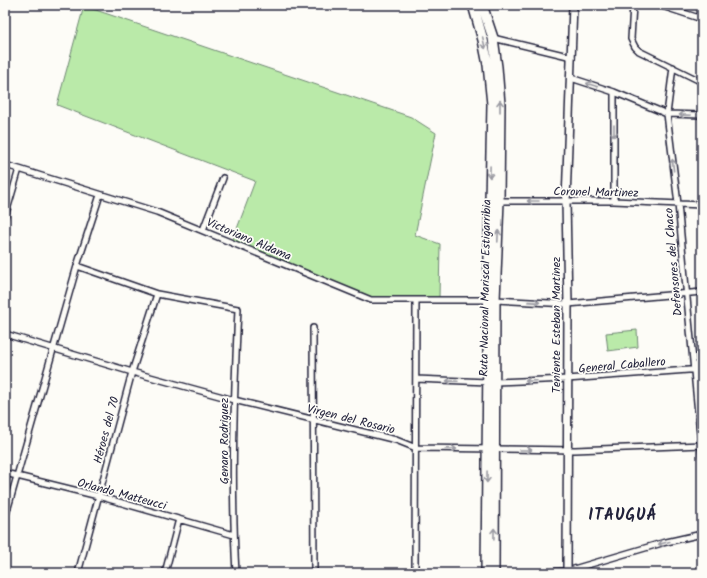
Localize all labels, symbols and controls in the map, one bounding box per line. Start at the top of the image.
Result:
one-way arrow [480,36,488,49]
one-way arrow [586,81,599,88]
one-way arrow [496,100,504,113]
one-way arrow [679,111,692,118]
one-way arrow [610,124,618,137]
one-way arrow [670,159,677,172]
one-way arrow [487,165,494,178]
street label: Coronel Martinez [553,182,639,203]
one-way arrow [527,197,540,205]
street label: Ruta Nacional Mariscal Estigarribia [474,199,497,377]
street label: Defensores del Chaco [659,207,688,317]
street label: Victoriano Aldama [203,213,295,266]
one-way arrow [494,230,501,243]
street label: Teniente Esteban Martinez [547,257,566,393]
one-way arrow [527,298,540,306]
street label: General Caballero [578,352,666,379]
one-way arrow [446,377,459,384]
one-way arrow [525,377,538,384]
street label: Héroes del 70 [88,394,125,466]
street label: Genaro Rodriguez [215,398,234,484]
street label: Virgen del Rosario [305,399,397,440]
one-way arrow [444,445,457,453]
one-way arrow [519,446,532,454]
one-way arrow [483,470,491,483]
street label: Orlando Matteucci [75,473,170,516]
district label: ITAUGUÁ [588,503,658,528]
one-way arrow [490,528,498,541]
one-way arrow [658,539,671,547]

